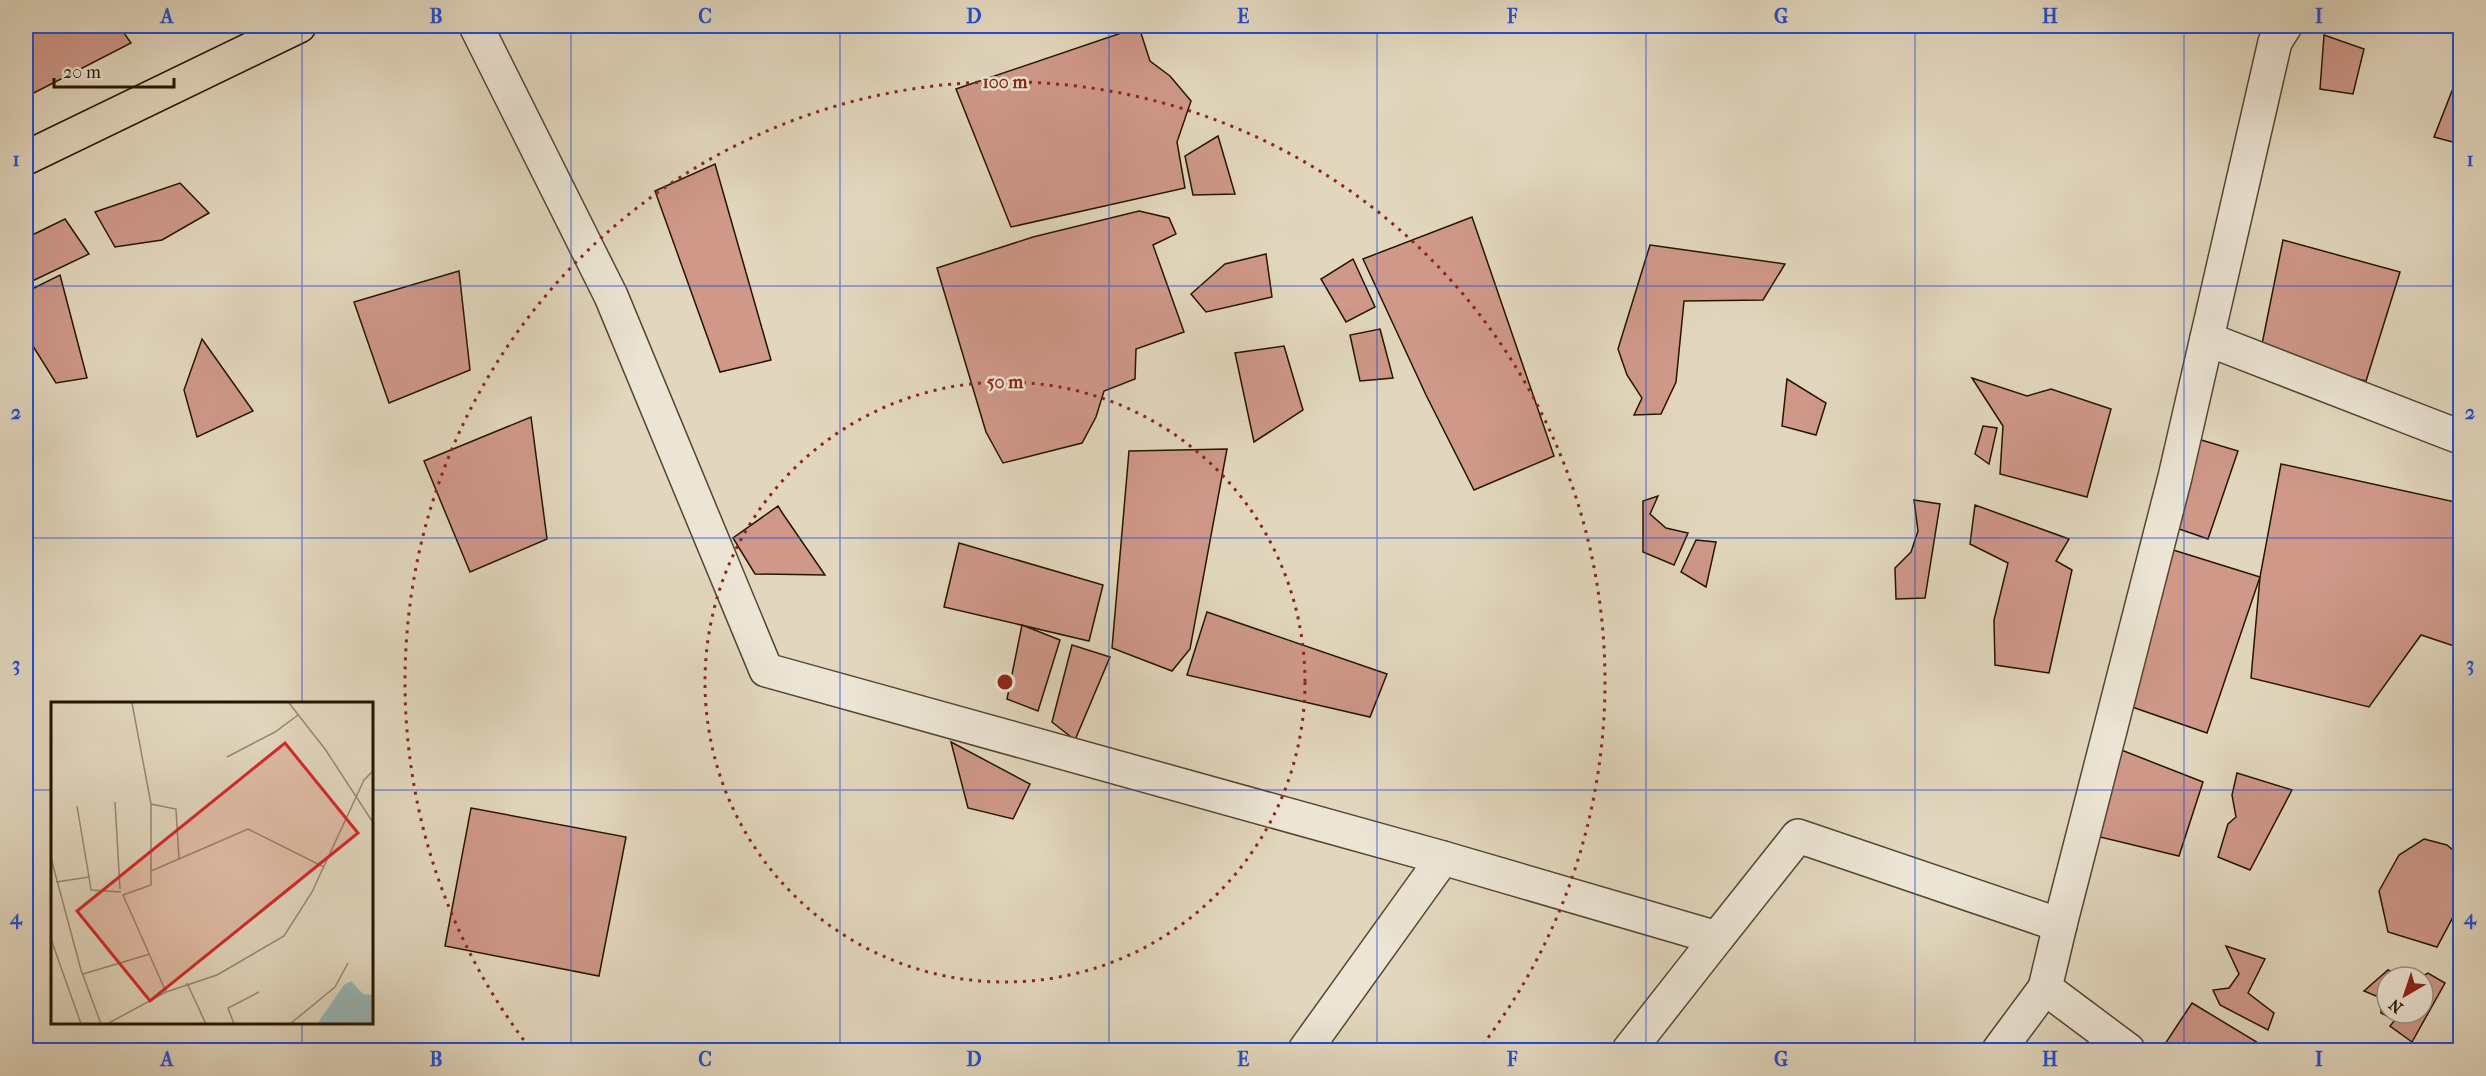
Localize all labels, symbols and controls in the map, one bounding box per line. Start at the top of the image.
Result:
text: A [159,5,175,28]
text: B [429,5,443,28]
text: C [698,5,712,28]
text: D [966,5,982,28]
text: E [1237,5,1249,28]
text: F [1506,5,1518,28]
text: G [1774,5,1788,28]
text: H [2042,5,2058,28]
text: I [2315,5,2323,28]
scale bar [54,51,174,89]
text: 20 m [63,62,101,83]
text: 100 m [982,72,1029,93]
text: 1 [12,148,20,171]
text: 1 [2466,148,2474,171]
text: 50 m [987,372,1024,393]
text: 2 [11,401,21,424]
text: 2 [2465,401,2475,424]
text: 3 [12,653,20,676]
text: 3 [2466,653,2474,676]
centre of rings [995,672,1015,692]
inset map [51,702,374,1025]
text: 4 [9,906,23,930]
text: 4 [2463,906,2477,930]
north arrow [2375,965,2435,1025]
text: N [2385,995,2407,1017]
text: A [159,1048,175,1071]
text: B [429,1048,443,1071]
text: C [698,1048,712,1071]
text: D [966,1048,982,1071]
text: E [1237,1048,1249,1071]
text: F [1506,1048,1518,1071]
text: G [1774,1048,1788,1071]
text: H [2042,1048,2058,1071]
text: I [2315,1048,2323,1071]

